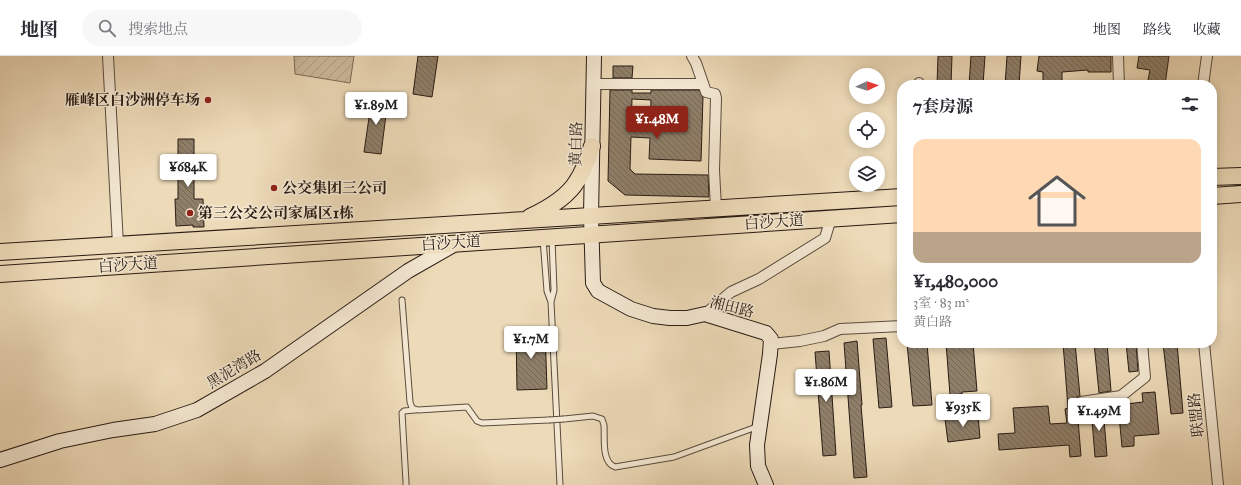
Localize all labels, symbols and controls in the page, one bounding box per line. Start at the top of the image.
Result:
search box [82,10,362,46]
icon: search [96,17,118,39]
text: 地图 [20,18,58,41]
text: 搜索地点 [128,20,188,38]
text: 地图 [1093,21,1121,38]
text: 路线 [1143,21,1171,38]
text: 收藏 [1193,21,1221,38]
north arrow [849,68,885,104]
map controls [849,68,885,192]
place label: 雁峰区白沙洲停车场 [65,91,200,109]
pin: ¥1.89M [343,92,409,126]
icon: filters [1179,93,1201,115]
marker: 雁峰区白沙洲停车场 [203,95,213,105]
text: 7套房源 [913,96,973,117]
text: ¥1.89M [354,97,398,113]
pin: ¥1.48M [624,106,690,140]
text: ¥1.48M [635,111,679,127]
button: locate [849,112,885,148]
street label: 黄白路 [567,121,585,167]
pin: ¥684K [160,154,216,188]
button: layers [849,156,885,192]
text: ¥684K [169,159,207,175]
icon: home [1021,165,1093,237]
place label: 公交集团三公司 [282,179,387,197]
marker: 公交集团三公司 [269,183,279,193]
place label: 第三公交公司家属区1栋 [198,204,354,222]
marker: 第三公交公司家属区1栋 [185,208,195,218]
street label: 白沙大道 [743,211,805,233]
street label: 白沙大道 [420,232,482,254]
street label: 白沙大道 [97,254,159,276]
text: ¥1,480,000 [913,271,998,292]
street label: 湘田路 [708,293,756,321]
text: 3室 · 83 m² [913,295,969,311]
text: 黄白路 [913,314,952,330]
pin: ¥1.7M [503,326,559,360]
text: ¥1.7M [513,331,549,347]
street label: 黑泥湾路 [204,346,264,392]
pin: ¥1.86M [793,369,859,403]
text: ¥1.86M [804,374,848,390]
street label: 联盟路 [1185,392,1207,438]
pin: ¥935K [935,394,991,428]
pin: ¥1.49M [1066,398,1132,432]
text: ¥935K [945,399,981,415]
text: ¥1.49M [1077,403,1121,419]

